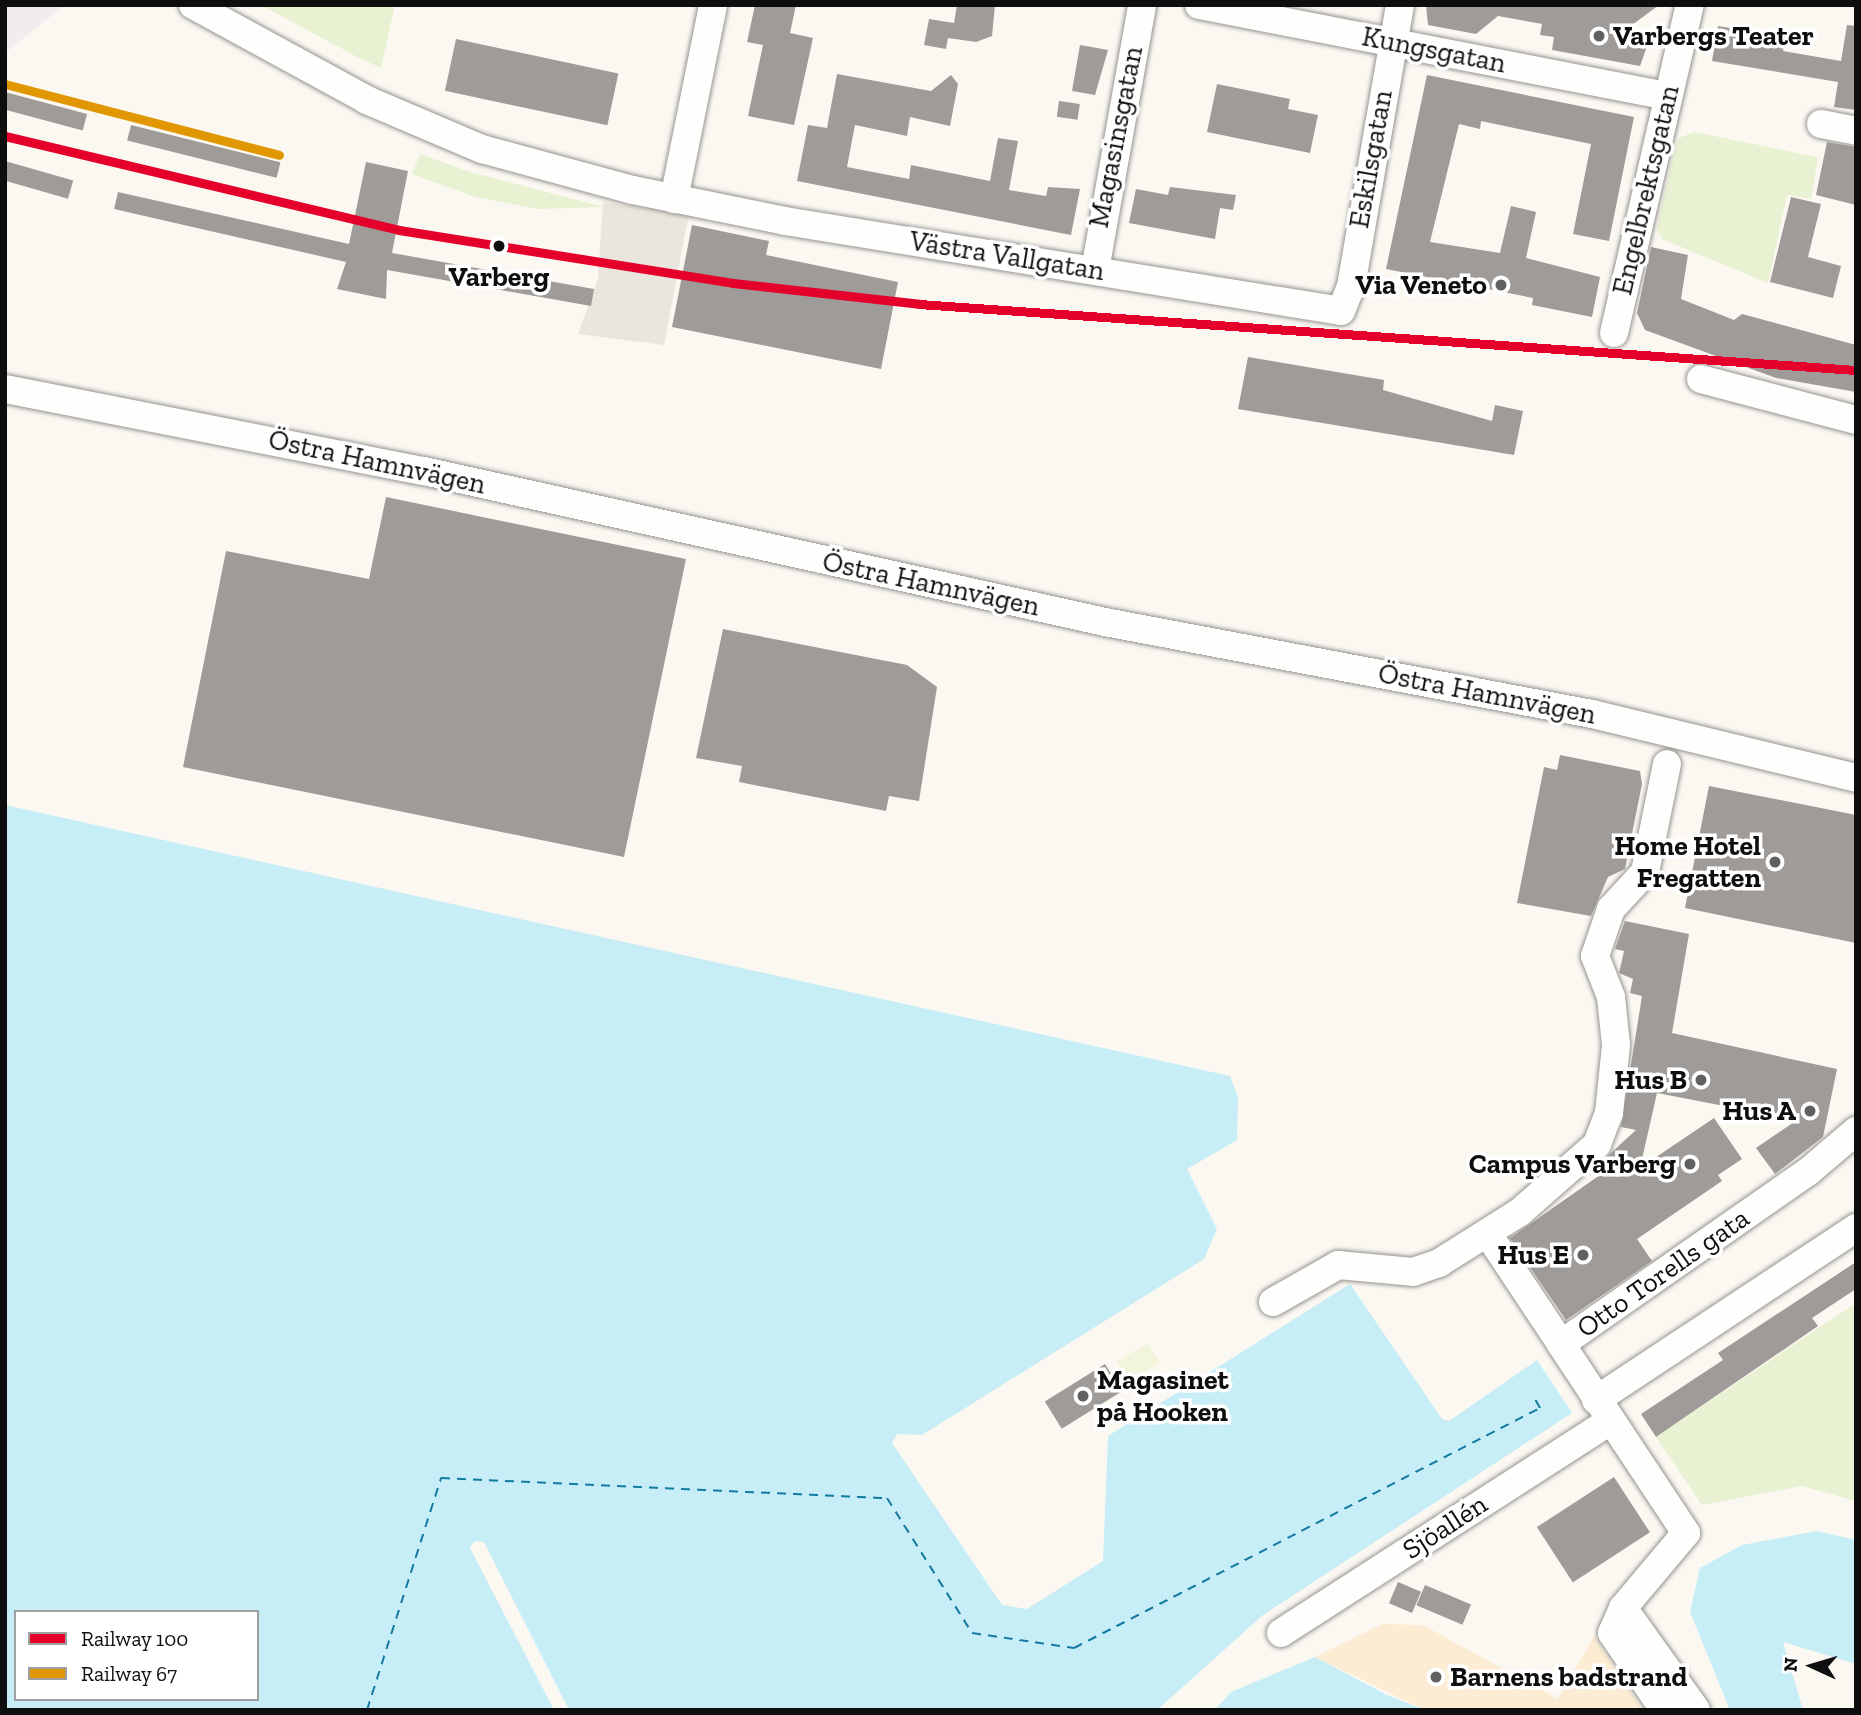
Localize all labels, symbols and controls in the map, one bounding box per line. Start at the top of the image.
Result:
place label: Varbergs Teater [1613,19,1814,53]
street label: Kungsgatan [1359,20,1509,80]
marker: Varbergs Teater [1591,28,1607,44]
street label: Magasinsgatan [1082,43,1150,231]
street label: Engelbrektsgatan [1606,82,1686,298]
street label: Eskilsgatan [1342,87,1400,231]
street label: Västra Vallgatan [907,224,1107,288]
marker: Varberg [488,235,510,257]
place label: Varberg [448,260,550,294]
place label: Via Veneto [1354,268,1487,302]
marker: Via Veneto [1493,277,1509,293]
street label: Östra Hamnvägen [265,423,489,501]
street label: Östra Hamnvägen [819,545,1043,623]
street label: Östra Hamnvägen [1375,656,1599,732]
place label: Home Hotel Fregatten [1614,829,1761,895]
marker: Home Hotel Fregatten [1767,854,1783,870]
place label: Hus B [1614,1063,1687,1097]
marker: Hus B [1693,1072,1709,1088]
place label: Hus A [1722,1094,1796,1128]
marker: Hus A [1802,1103,1818,1119]
place label: Campus Varberg [1468,1147,1676,1181]
marker: Campus Varberg [1682,1156,1698,1172]
street label: Otto Torells gata [1570,1201,1756,1345]
place label: Hus E [1497,1238,1569,1272]
marker: Hus E [1575,1247,1591,1263]
place label: Magasinet på Hooken [1097,1363,1229,1429]
marker: Magasinet på Hooken [1075,1388,1091,1404]
street label: Sjöallén [1396,1487,1494,1567]
legend [14,1610,259,1701]
text: Railway 100 [81,1626,188,1651]
north arrow [1777,1631,1847,1701]
text: N [1779,1656,1803,1673]
place label: Barnens badstrand [1450,1660,1687,1694]
text: Railway 67 [81,1661,177,1686]
marker: Barnens badstrand [1428,1669,1444,1685]

